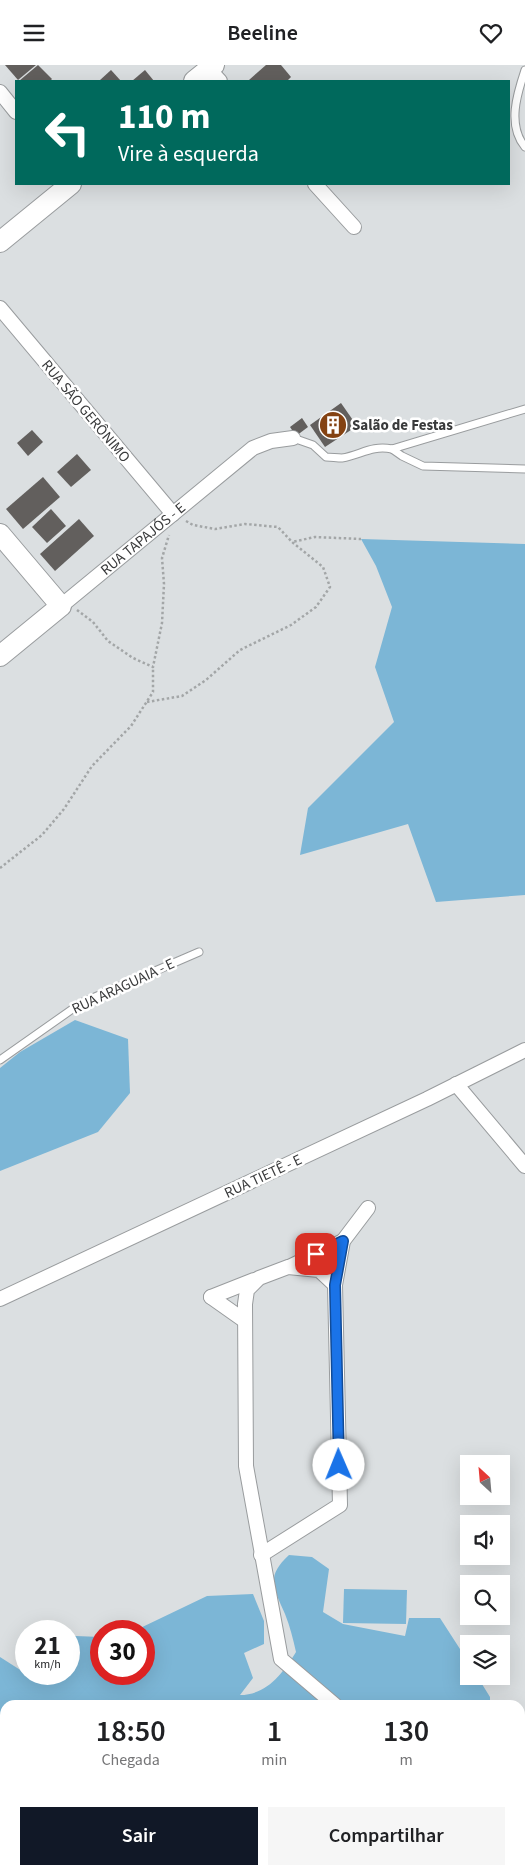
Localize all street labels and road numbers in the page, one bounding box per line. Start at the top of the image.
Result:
street label: RUA SÃO GERÔNIMO [36,355,135,467]
street label: RUA TAPAJÓS - E [96,498,190,580]
street label: RUA ARAGUAIA - E [68,953,178,1019]
street label: RUA TIETÊ - E [221,1149,306,1204]

